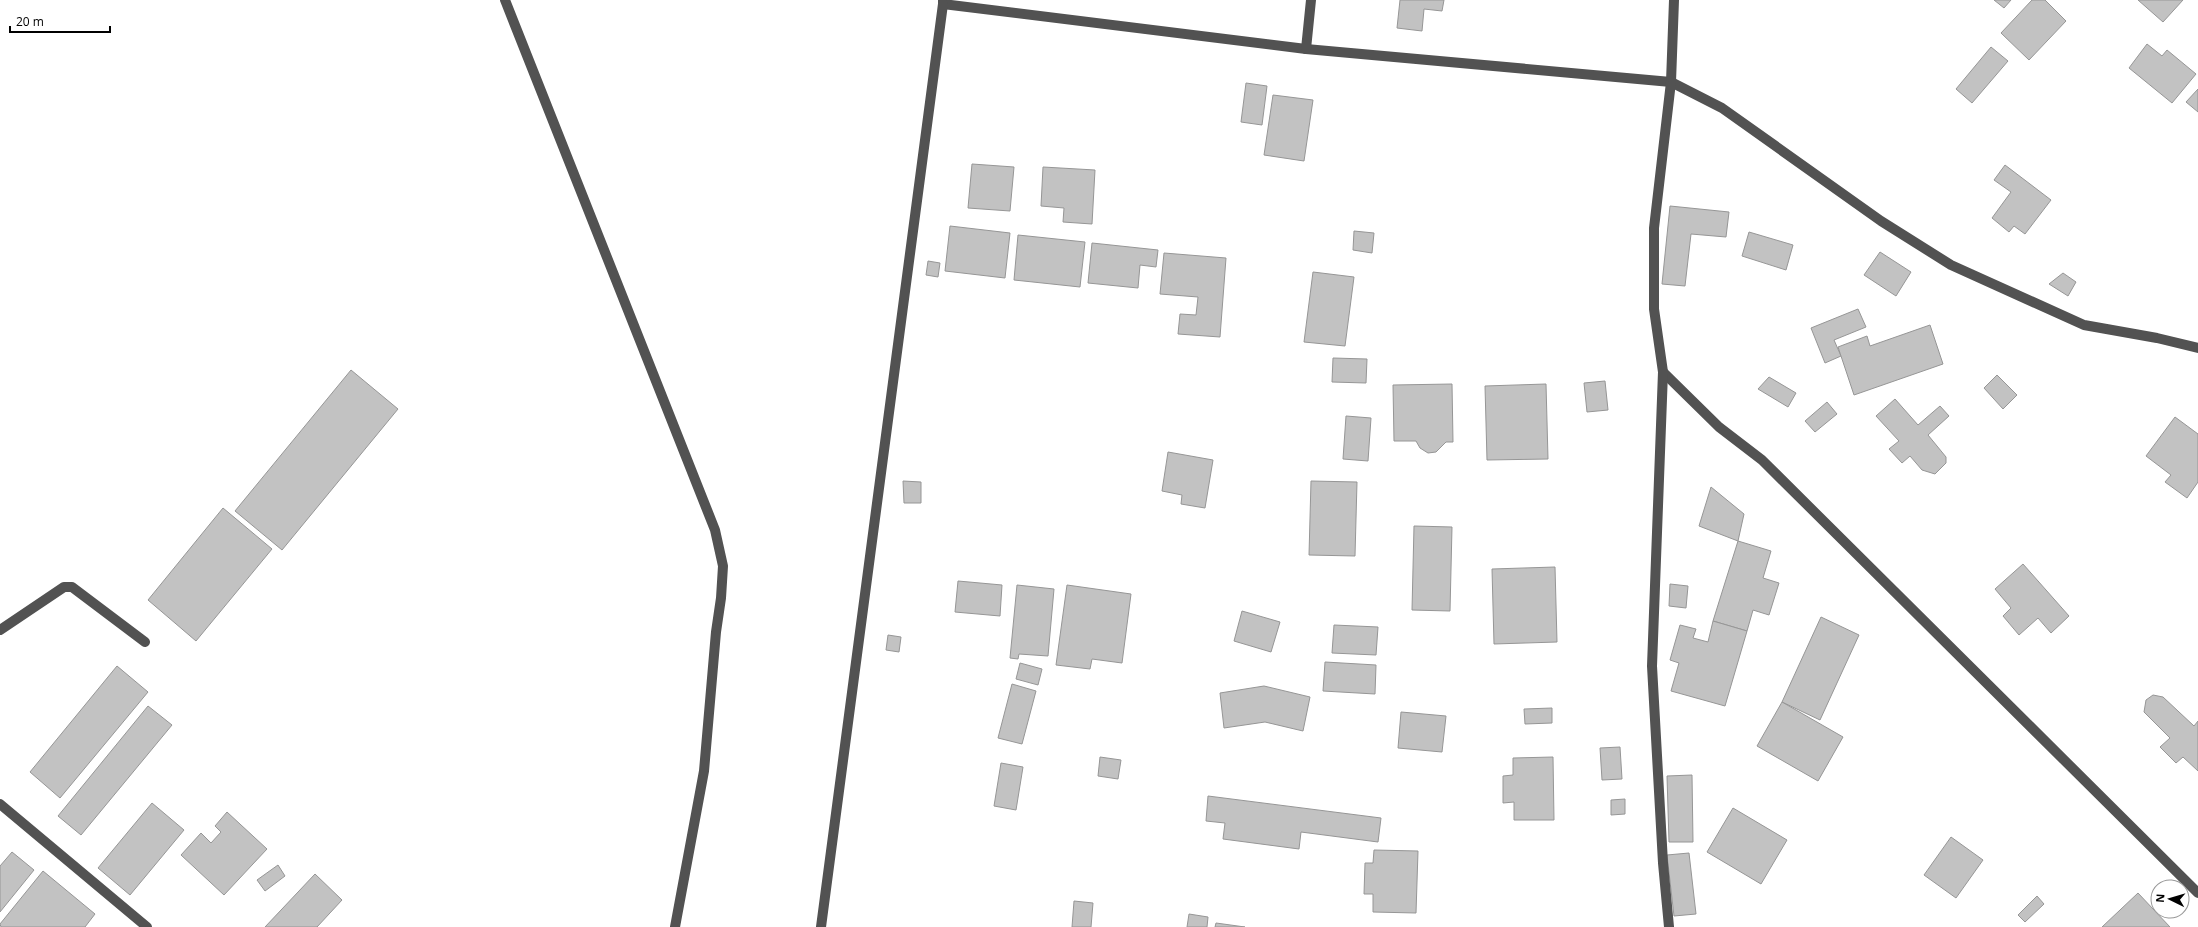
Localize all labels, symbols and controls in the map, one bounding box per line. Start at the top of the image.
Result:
scale bar [10,8,110,34]
text: 20 m [16,13,44,30]
north arrow [2150,879,2190,919]
text: N [2152,893,2167,903]

